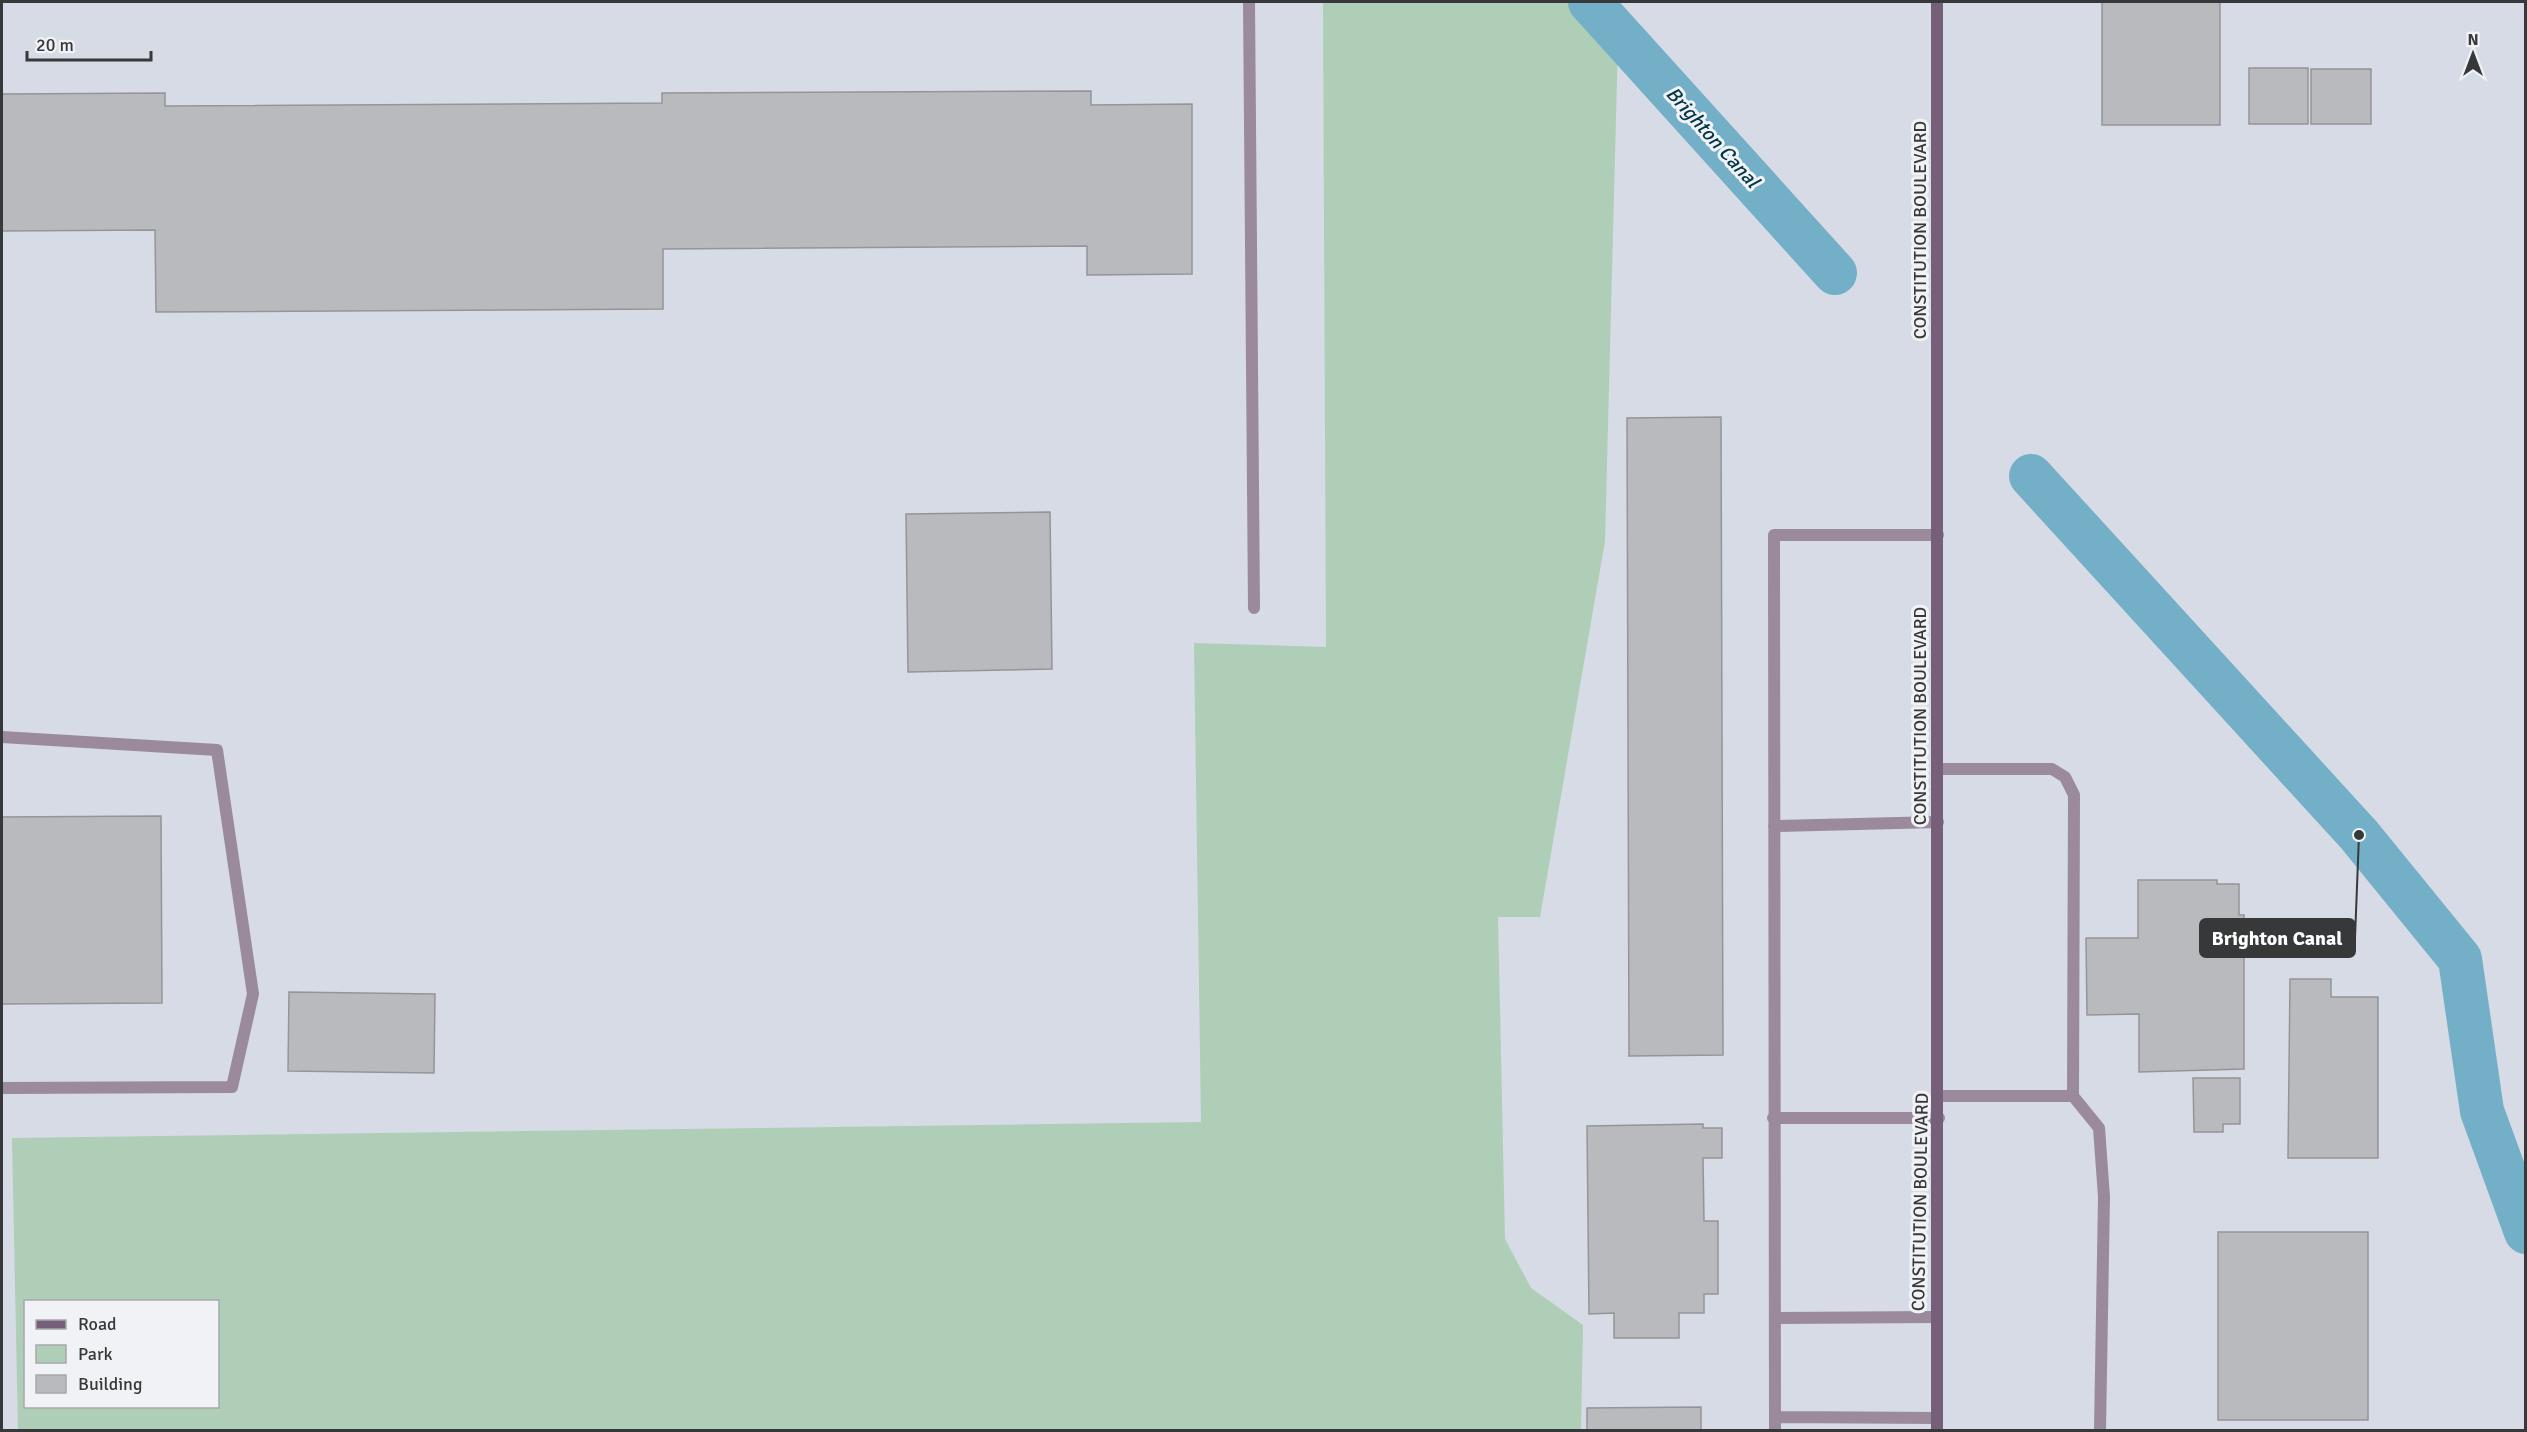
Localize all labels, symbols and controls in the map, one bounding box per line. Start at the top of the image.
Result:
scale bar [27,24,152,62]
north arrow [2443,24,2503,84]
text: N [2467,30,2479,50]
text: 20 m [36,34,74,56]
water label: Brighton Canal [1661,81,1766,195]
street label: CONSTITUTION BOULEVARD [1909,121,1931,339]
street label: CONSTITUTION BOULEVARD [1909,607,1931,825]
callout: Brighton Canal [2200,919,2355,957]
text: Brighton Canal [2211,926,2343,951]
street label: CONSTITUTION BOULEVARD [1907,1093,1933,1311]
legend [24,1300,219,1408]
text: Road [78,1313,117,1335]
text: Park [78,1343,113,1365]
text: Building [78,1373,142,1395]

